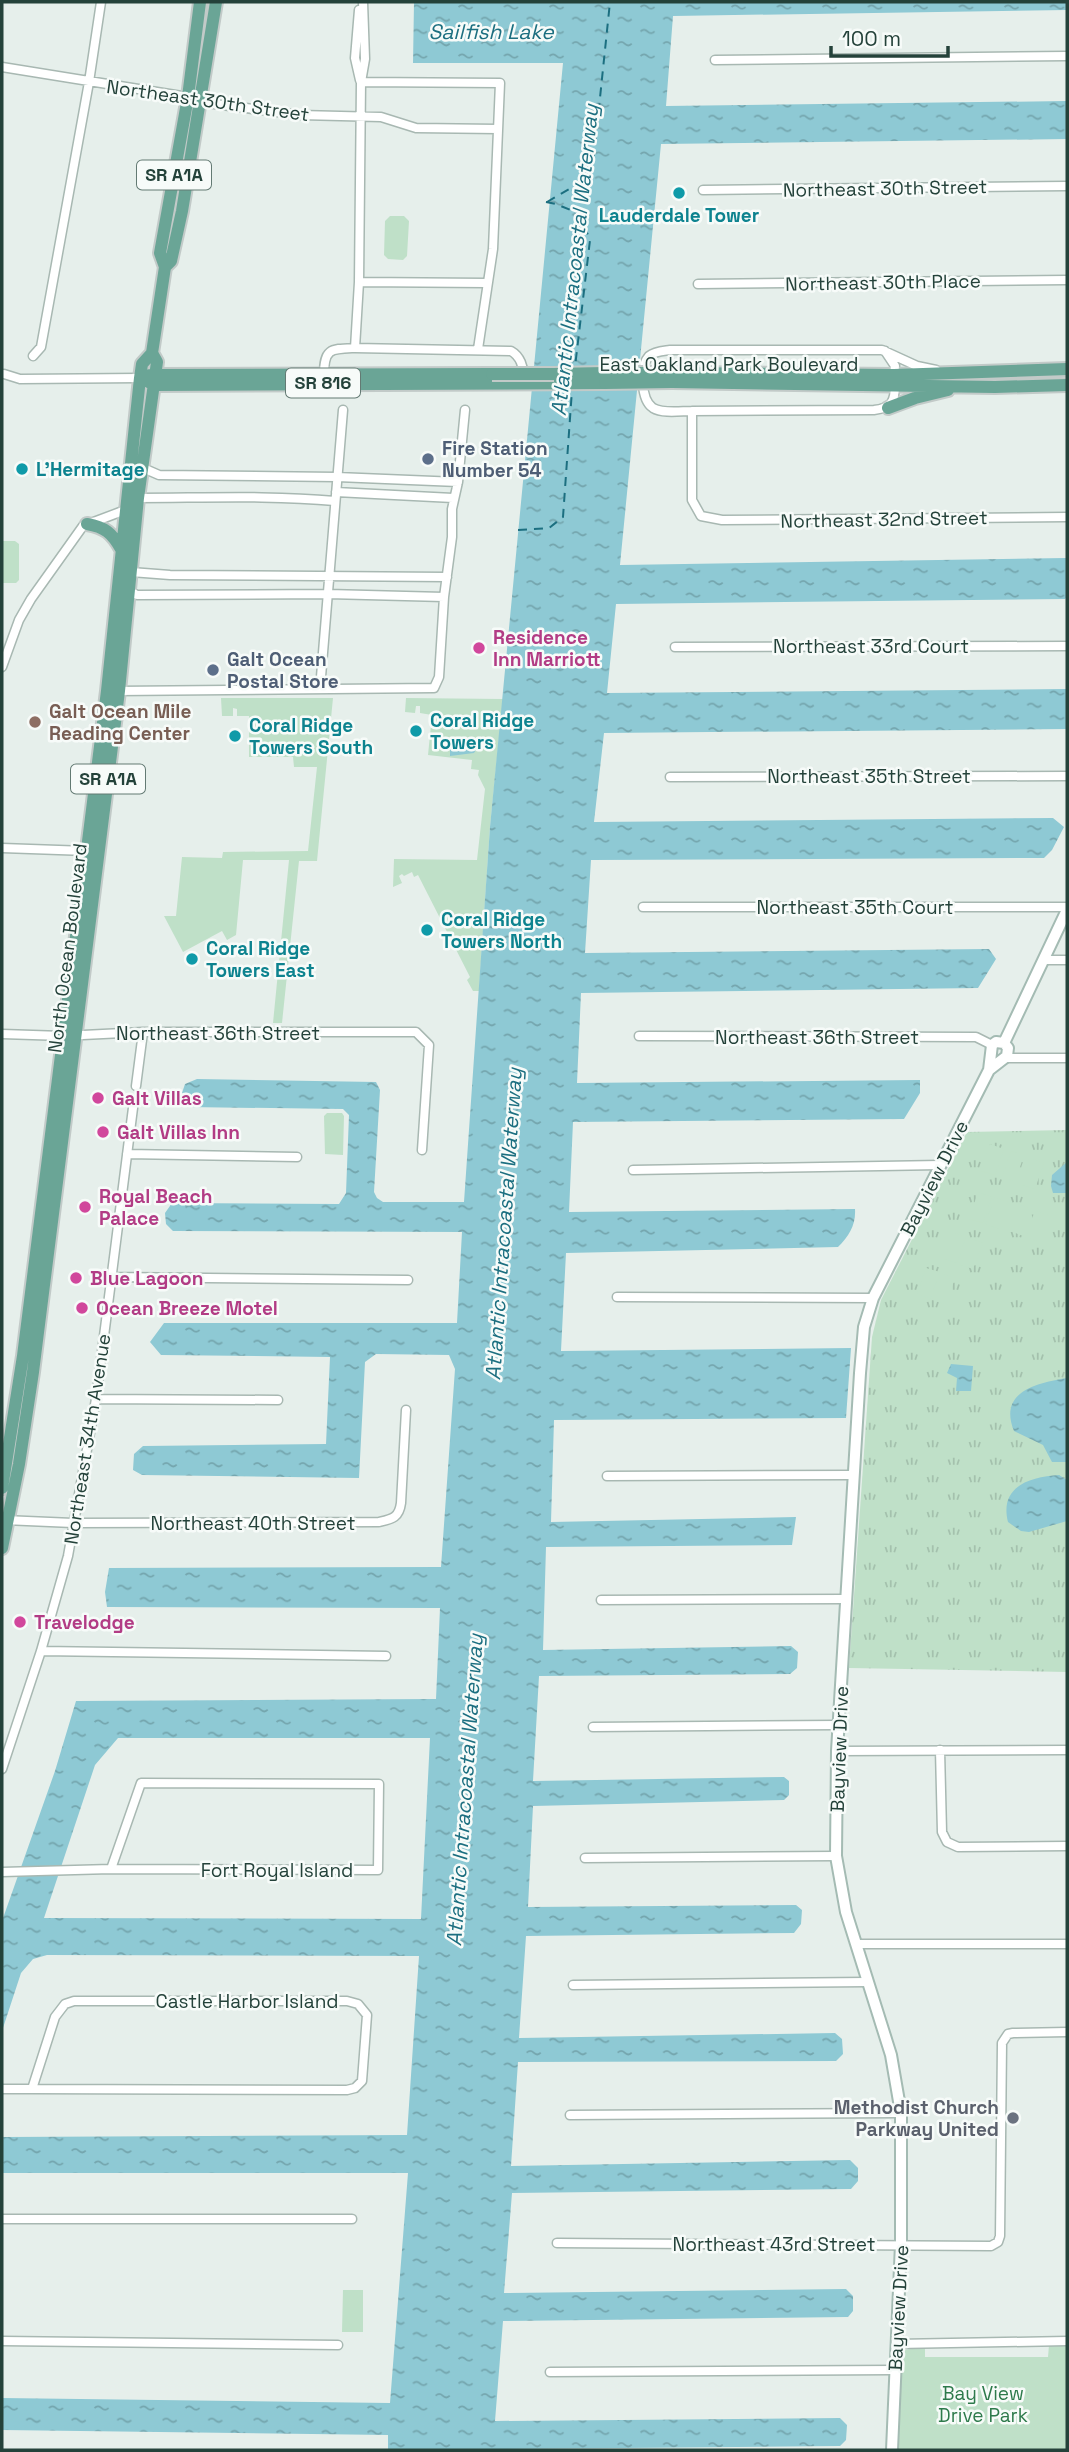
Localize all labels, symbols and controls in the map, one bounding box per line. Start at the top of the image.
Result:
scale bar [831,14,948,58]
water label: Sailfish Lake [428,18,555,45]
text: 100 m [842,25,901,52]
street label: Northeast 30th Street [105,74,311,127]
water label: Atlantic Intracoastal Waterway [545,102,604,417]
road number: SR A1A [137,160,211,190]
street label: Northeast 30th Street [783,174,987,203]
marker: Lauderdale Tower [671,185,687,201]
place label: Lauderdale Tower [599,203,759,228]
street label: Northeast 30th Place [785,268,981,297]
street label: East Oakland Park Boulevard [600,352,858,377]
road number: SR 816 [286,368,360,398]
place label: Fire Station Number 54 [442,436,548,483]
marker: Fire Station Number 54 [420,451,436,467]
place label: L'Hermitage [36,457,145,482]
marker: L'Hermitage [14,461,30,477]
street label: Northeast 32nd Street [780,505,988,534]
place label: Residence Inn Marriott [493,625,601,672]
street label: Northeast 33rd Court [773,634,969,659]
marker: Residence Inn Marriott [471,640,487,656]
place label: Galt Ocean Postal Store [227,647,339,694]
marker: Galt Ocean Postal Store [205,662,221,678]
place label: Galt Ocean Mile Reading Center [49,699,191,746]
place label: Coral Ridge Towers [430,708,534,755]
place label: Coral Ridge Towers South [249,713,373,760]
marker: Galt Ocean Mile Reading Center [27,714,43,730]
marker: Coral Ridge Towers [408,723,424,739]
marker: Coral Ridge Towers South [227,728,243,744]
road number: SR A1A [71,764,145,794]
street label: Northeast 35th Street [767,764,971,789]
street label: North Ocean Boulevard [42,842,93,1054]
street label: Northeast 35th Court [756,895,954,920]
place label: Coral Ridge Towers North [441,907,562,954]
marker: Coral Ridge Towers North [419,922,435,938]
place label: Coral Ridge Towers East [206,936,315,983]
marker: Coral Ridge Towers East [184,951,200,967]
street label: Northeast 36th Street [116,1021,320,1046]
street label: Northeast 36th Street [715,1025,919,1050]
water label: Atlantic Intracoastal Waterway [479,1066,528,1381]
place label: Galt Villas [112,1086,202,1111]
marker: Galt Villas [90,1090,106,1106]
street label: Bayview Drive [895,1116,974,1240]
place label: Galt Villas Inn [117,1120,240,1145]
marker: Galt Villas Inn [95,1124,111,1140]
place label: Royal Beach Palace [99,1184,212,1231]
marker: Royal Beach Palace [77,1199,93,1215]
place label: Blue Lagoon [90,1266,203,1291]
marker: Blue Lagoon [68,1270,84,1286]
place label: Ocean Breeze Motel [96,1296,278,1321]
marker: Ocean Breeze Motel [74,1300,90,1316]
street label: Northeast 34th Avenue [58,1332,116,1546]
street label: Northeast 40th Street [151,1511,355,1536]
place label: Travelodge [34,1610,135,1635]
marker: Travelodge [12,1614,28,1630]
water label: Atlantic Intracoastal Waterway [440,1632,489,1947]
street label: Bayview Drive [825,1685,854,1813]
street label: Fort Royal Island [201,1858,353,1883]
street label: Castle Harbor Island [155,1989,339,2014]
place label: Methodist Church Parkway United [834,2095,999,2142]
marker: Methodist Church Parkway United [1005,2110,1021,2126]
street label: Northeast 43rd Street [673,2232,875,2257]
street label: Bayview Drive [883,2244,914,2372]
park label: Bay View Drive Park [938,2381,1028,2428]

